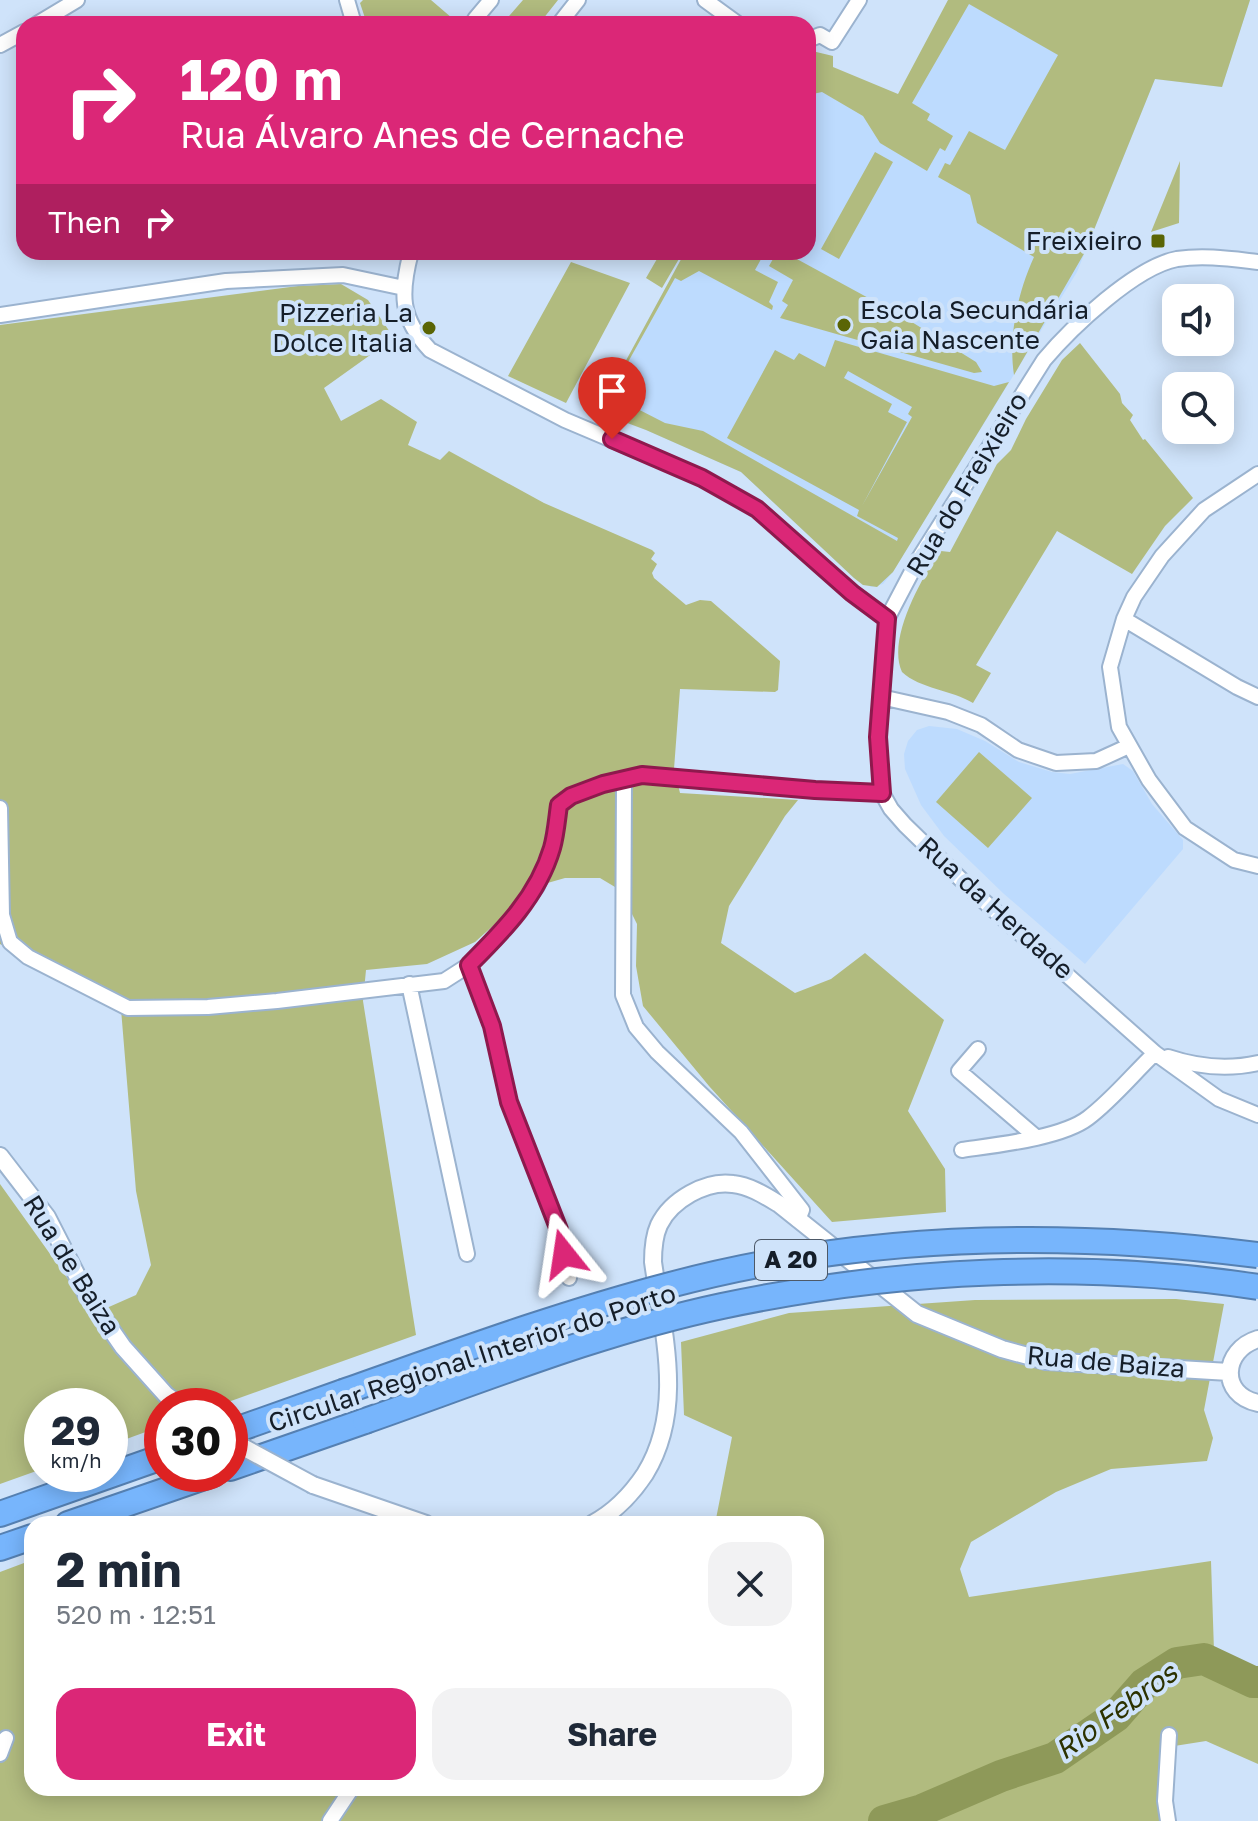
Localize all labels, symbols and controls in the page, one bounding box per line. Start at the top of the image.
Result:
text: 120 m [180,45,342,112]
icon: right [48,48,152,152]
text: Rua Álvaro Anes de Cernache [180,113,685,156]
icon: right [137,200,181,244]
text: Then [48,204,121,240]
place label: Freixieiro [1026,225,1142,256]
marker: Freixieiro [1149,232,1167,250]
map controls [1162,284,1234,444]
button: sound [1162,284,1234,356]
place label: Escola Secundária Gaia Nascente [860,294,1089,355]
place label: Pizzeria La Dolce Italia [272,297,413,358]
marker: Escola Secundária Gaia Nascente [835,316,853,334]
marker: Pizzeria La Dolce Italia [420,319,438,337]
pin [578,357,646,439]
icon: arrive [590,369,634,413]
button: search [1162,372,1234,444]
street label: Rua do Freixieiro [900,386,1034,581]
street label: Rua da Herdade [912,830,1080,985]
street label: Rua de Baiza [17,1189,128,1340]
position arrow [522,1212,606,1296]
road number: A 20 [755,1240,827,1280]
street label: Circular Regional Interior do Porto [264,1277,679,1438]
street label: Rua de Baiza [1026,1339,1186,1384]
speed limit sign: 30 [144,1388,248,1492]
text: 29 [51,1406,101,1454]
text: km/h [51,1448,101,1472]
text: 2 min [56,1540,181,1598]
button: close [708,1542,792,1626]
text: 520 m · 12:51 [56,1599,216,1630]
water label: Rio Febros [1048,1655,1184,1766]
button: Exit [56,1688,416,1780]
button: Share [432,1688,792,1780]

